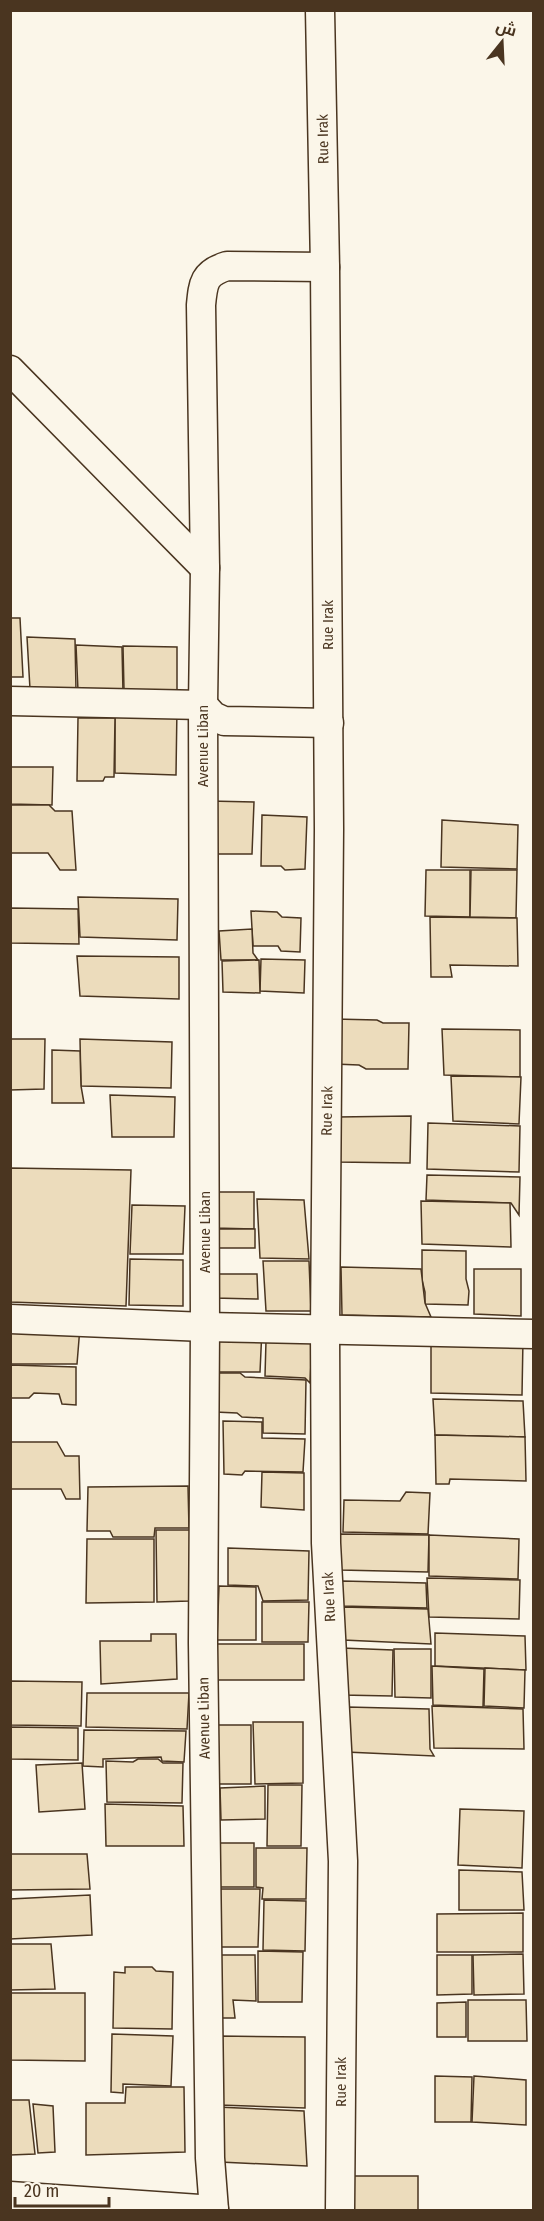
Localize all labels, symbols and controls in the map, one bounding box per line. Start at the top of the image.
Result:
north arrow [472,12,532,72]
text: ش [494,16,519,40]
street label: Rue Irak [314,114,332,164]
street label: Rue Irak [319,600,337,650]
street label: Avenue Liban [194,705,212,787]
street label: Rue Irak [318,1086,336,1136]
street label: Avenue Liban [196,1191,214,1273]
street label: Rue Irak [319,1572,339,1622]
street label: Avenue Liban [194,1677,214,1759]
street label: Rue Irak [332,2057,350,2107]
scale bar [15,2170,110,2208]
text: 20 m [24,2180,59,2202]

